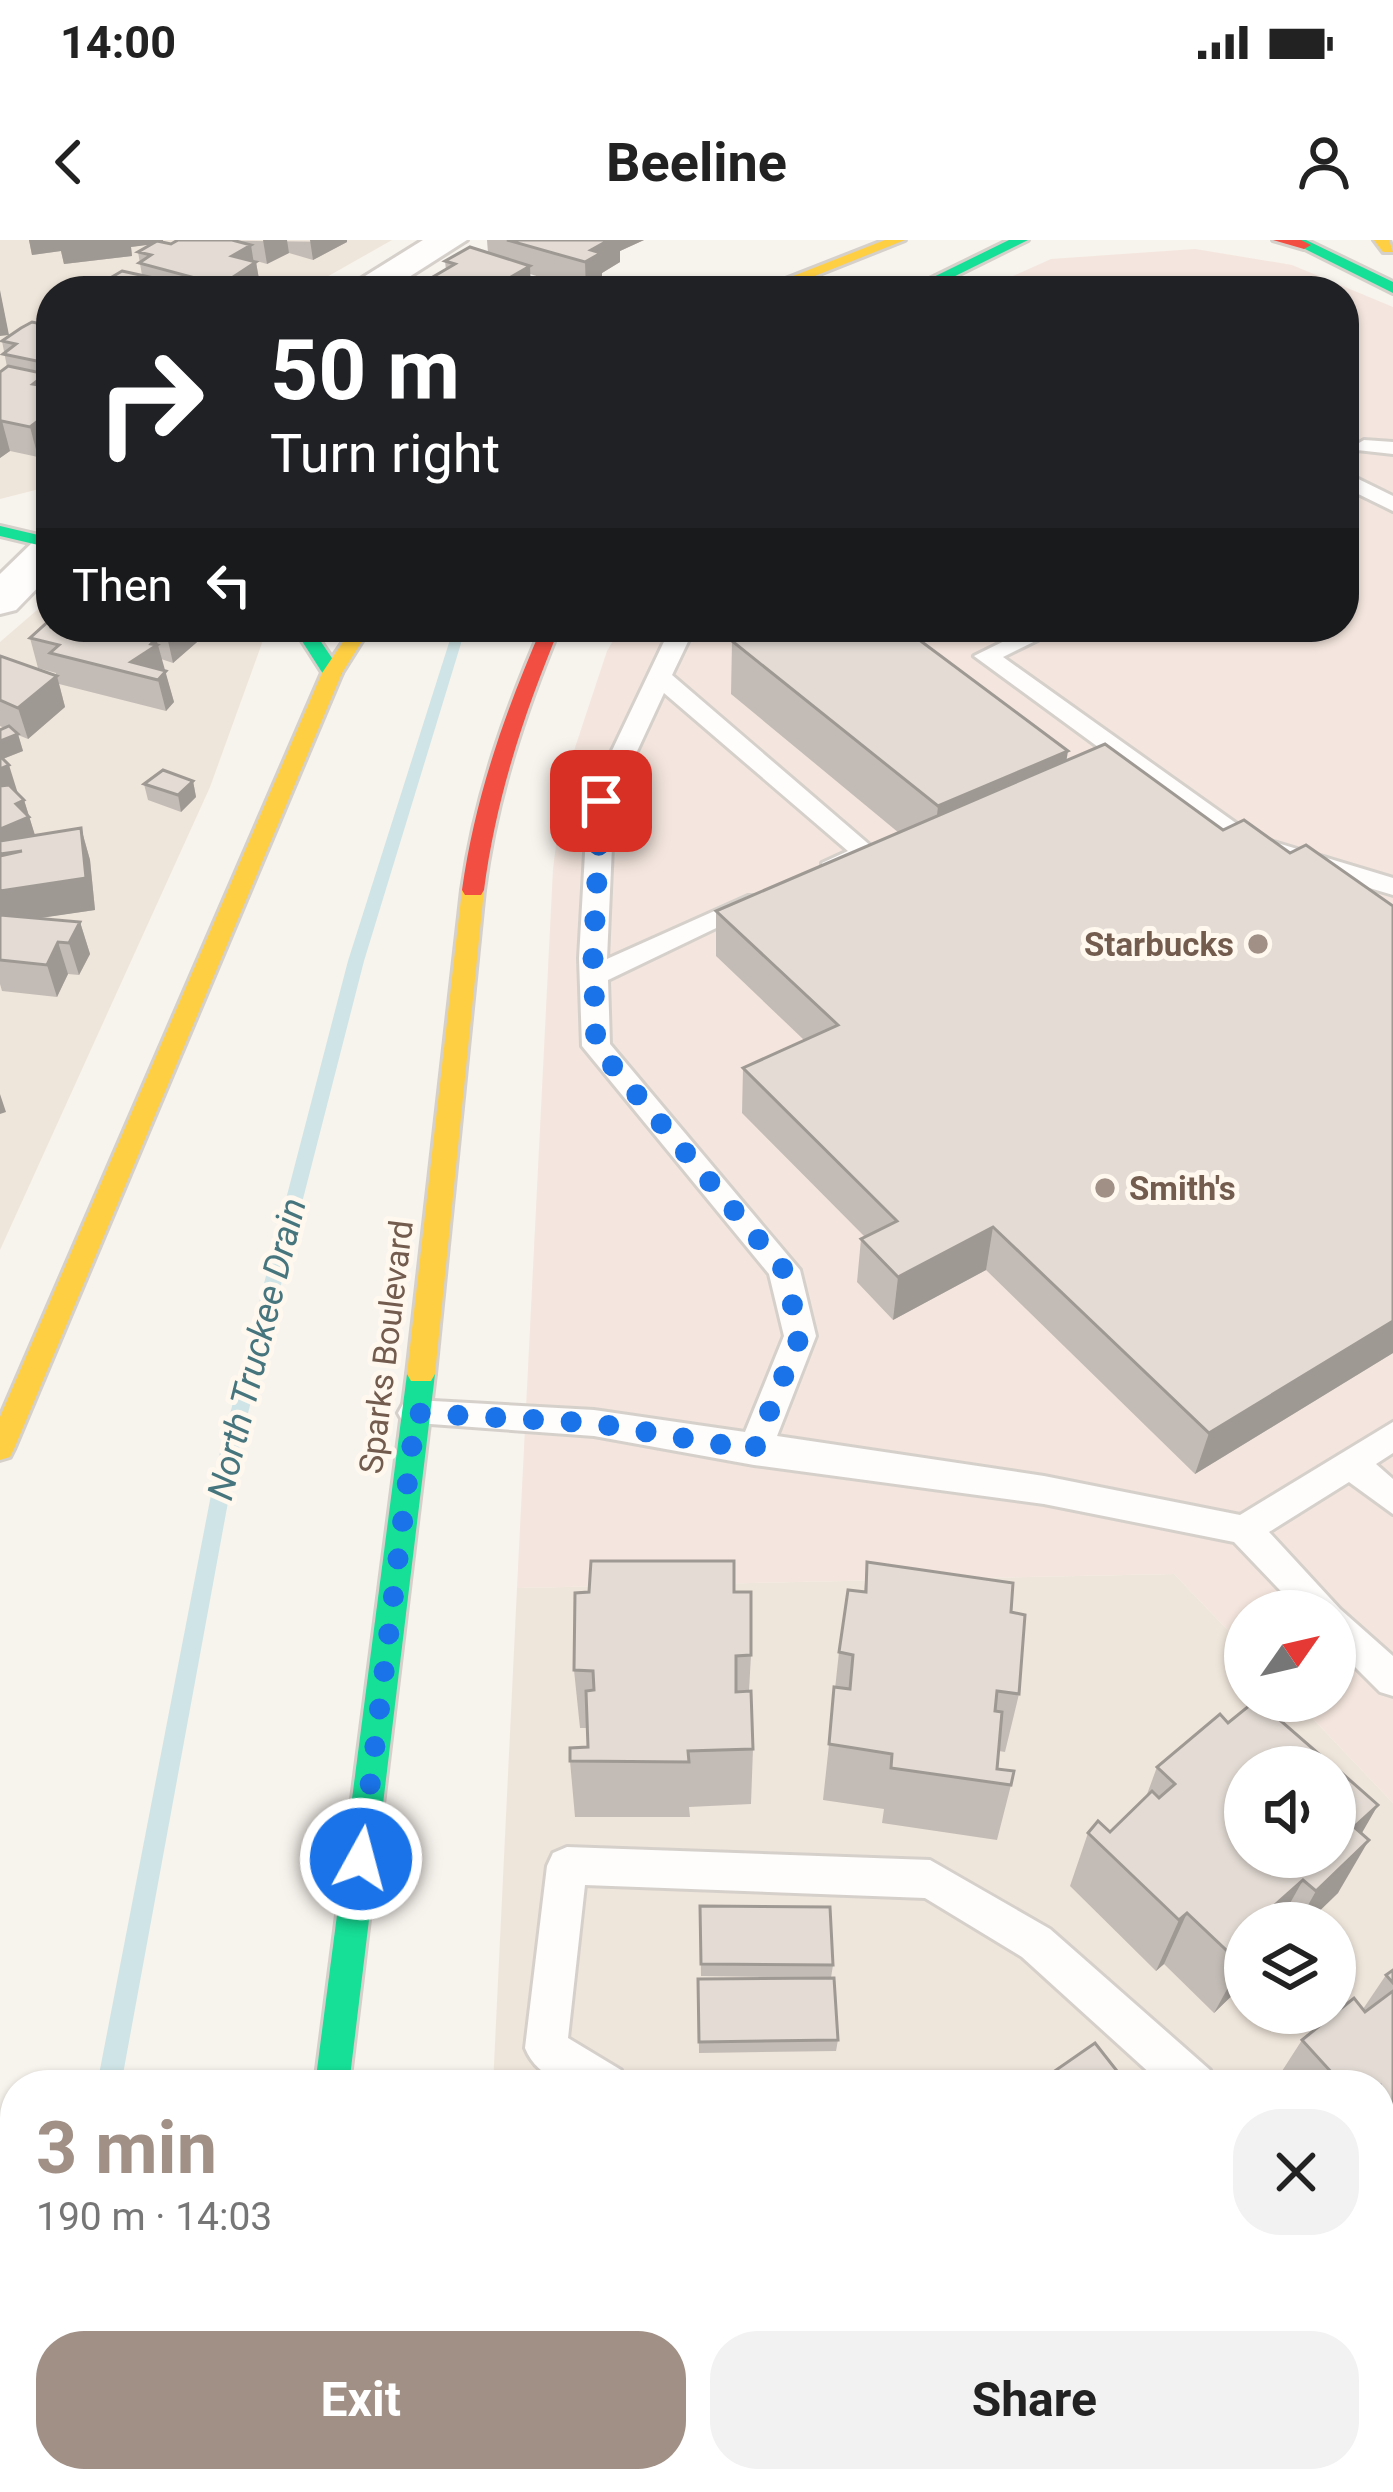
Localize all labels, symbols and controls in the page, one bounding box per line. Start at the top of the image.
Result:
text: 14:00 [60,16,176,69]
icon: back [36,129,102,195]
icon: person [1291,129,1357,195]
text: Beeline [606,131,787,194]
text: 50 m [270,321,460,420]
icon: right [72,324,228,480]
text: Turn right [270,422,500,485]
icon: left [196,552,262,618]
text: Then [72,559,172,612]
pin [550,750,652,852]
icon: arrive [568,768,634,834]
place label: Starbucks [1084,925,1234,964]
marker: Starbucks [1245,931,1271,957]
place label: Smith's [1129,1169,1236,1208]
marker: Smith's [1092,1175,1118,1201]
water label: North Truckee Drain [199,1194,315,1504]
street label: Sparks Boulevard [351,1218,421,1476]
north arrow [1224,1590,1356,1722]
map controls [1224,1590,1356,2034]
button: sound [1224,1746,1356,1878]
position arrow [298,1796,424,1922]
button: layers [1224,1902,1356,2034]
text: 3 min [36,2106,217,2191]
button: close [1233,2109,1359,2235]
text: 190 m · 14:03 [36,2194,272,2240]
button: Exit [36,2331,686,2469]
button: Share [710,2331,1359,2469]

